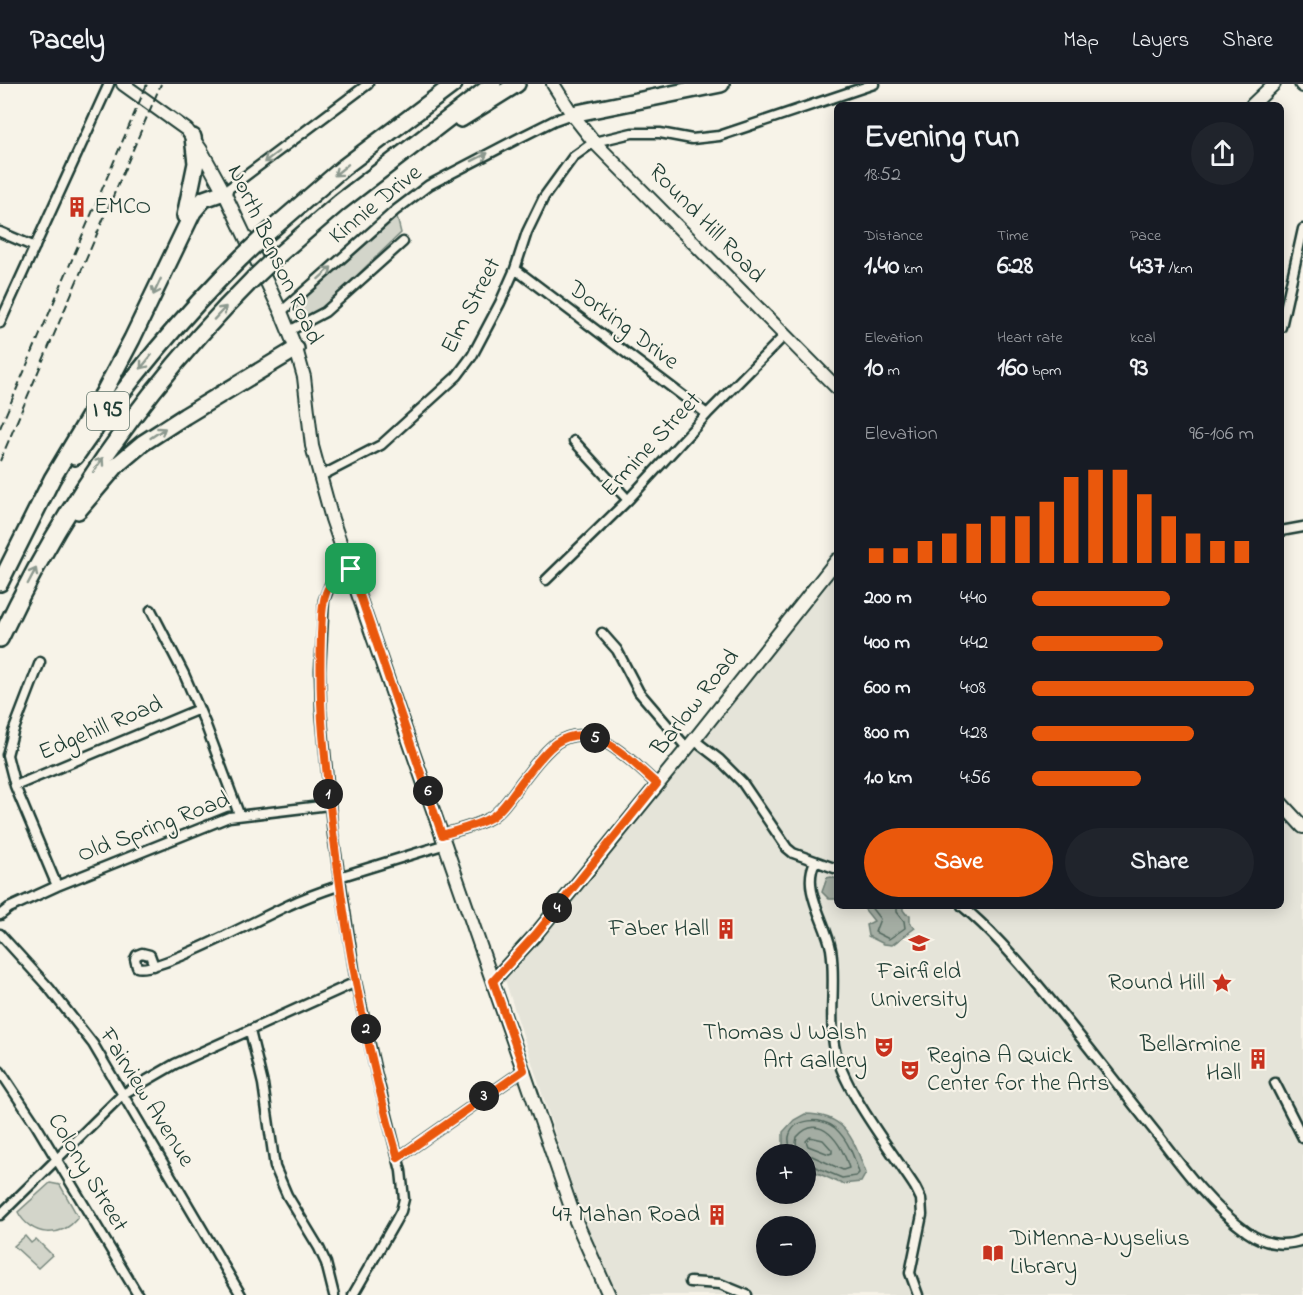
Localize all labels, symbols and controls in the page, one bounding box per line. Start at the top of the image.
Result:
text: Pacely [30,21,105,62]
text: Map [1063,26,1099,56]
text: Layers [1132,26,1189,56]
text: Share [1222,26,1273,56]
text: Evening run [864,114,1019,162]
button: share [1191,122,1254,185]
one-way arrow [263,151,279,163]
one-way arrow [471,151,489,162]
street label: Kinnie Drive [322,156,430,253]
street label: Round Hill Road [639,156,773,292]
street label: North Benson Road [217,159,331,351]
text: 18:52 [864,161,901,190]
one-way arrow [333,164,349,177]
place label: EMCO [94,190,151,225]
building icon: EMCO [65,195,89,219]
text: Distance [864,224,923,248]
text: Time [997,224,1029,248]
text: Pace [1130,224,1161,248]
text: 1.40 [864,248,900,286]
text: 6:28 [997,248,1033,286]
text: 4:37 [1130,248,1164,286]
street label: Elm Street [433,252,511,360]
text: km [900,257,923,281]
text: /km [1164,257,1193,281]
one-way arrow [317,266,332,280]
street label: Dorking Drive [559,272,686,380]
one-way arrow [151,278,163,296]
one-way arrow [213,305,227,320]
text: Elevation [864,326,923,350]
text: Heart rate [997,326,1063,350]
text: kcal [1130,326,1155,350]
text: 10 [864,350,884,388]
text: 160 [997,350,1028,388]
text: 93 [1130,350,1149,388]
one-way arrow [139,354,153,369]
text: m [884,359,900,383]
text: bpm [1028,359,1062,383]
street label: Ermine Street [594,384,710,506]
road number: I 95 [87,392,129,430]
text: Elevation [864,420,938,449]
text: 96–106 m [1189,420,1254,449]
one-way arrow [149,427,166,439]
one-way arrow [92,457,104,474]
pin [325,543,376,594]
icon: arrive [334,552,367,585]
one-way arrow [27,567,38,585]
text: 200 m [864,584,912,613]
text: 4:40 [960,584,987,613]
text: 400 m [864,629,910,658]
text: 4:42 [960,629,988,658]
street label: Barlow Road [642,642,749,765]
text: 600 m [864,674,911,703]
text: 4:08 [960,674,986,703]
street label: Edgehill Road [34,687,169,771]
text: 800 m [864,719,909,748]
text: 4:28 [960,719,987,748]
pin: 5 [580,723,610,753]
text: 5 [590,726,600,750]
text: 1.0 km [864,764,912,793]
text: 4:56 [960,764,990,793]
pin: 6 [413,776,443,806]
pin: 1 [313,779,343,809]
text: 6 [424,779,432,803]
text: 1 [325,782,331,806]
street label: Old Spring Road [73,783,236,873]
button: Save [864,828,1053,897]
button: Share [1065,828,1254,897]
pin: 4 [542,893,572,923]
text: 4 [554,896,560,920]
place label: Faber Hall [608,912,709,947]
building icon: Faber Hall [714,917,738,941]
school or university icon: Fairfield University [907,931,931,955]
place label: Fairfield University [870,955,968,1019]
place label: Round Hill [1108,966,1205,1001]
place icon: Round Hill [1210,971,1234,995]
pin: 2 [351,1014,381,1044]
place label: Thomas J Walsh Art Gallery [703,1016,867,1080]
text: 2 [362,1017,370,1041]
street label: Fairview Avenue [89,1021,203,1175]
place label: Bellarmine Hall [1139,1028,1241,1091]
theatre icon: Thomas J Walsh Art Gallery [872,1035,896,1059]
place label: Regina A Quick Center for the Arts [927,1039,1109,1102]
building icon: Bellarmine Hall [1246,1047,1270,1071]
theatre icon: Regina A Quick Center for the Arts [898,1058,922,1082]
pin: 3 [469,1081,499,1111]
text: 3 [481,1084,487,1108]
street label: Colony Street [37,1107,136,1240]
map controls [756,1144,816,1276]
button: + [756,1144,816,1204]
place label: 47 Mahan Road [552,1198,701,1233]
building icon: 47 Mahan Road [705,1203,729,1227]
button: − [756,1216,816,1276]
place label: DiMenna-Nyselius Library [1009,1222,1190,1286]
library icon: DiMenna-Nyselius Library [981,1241,1005,1265]

